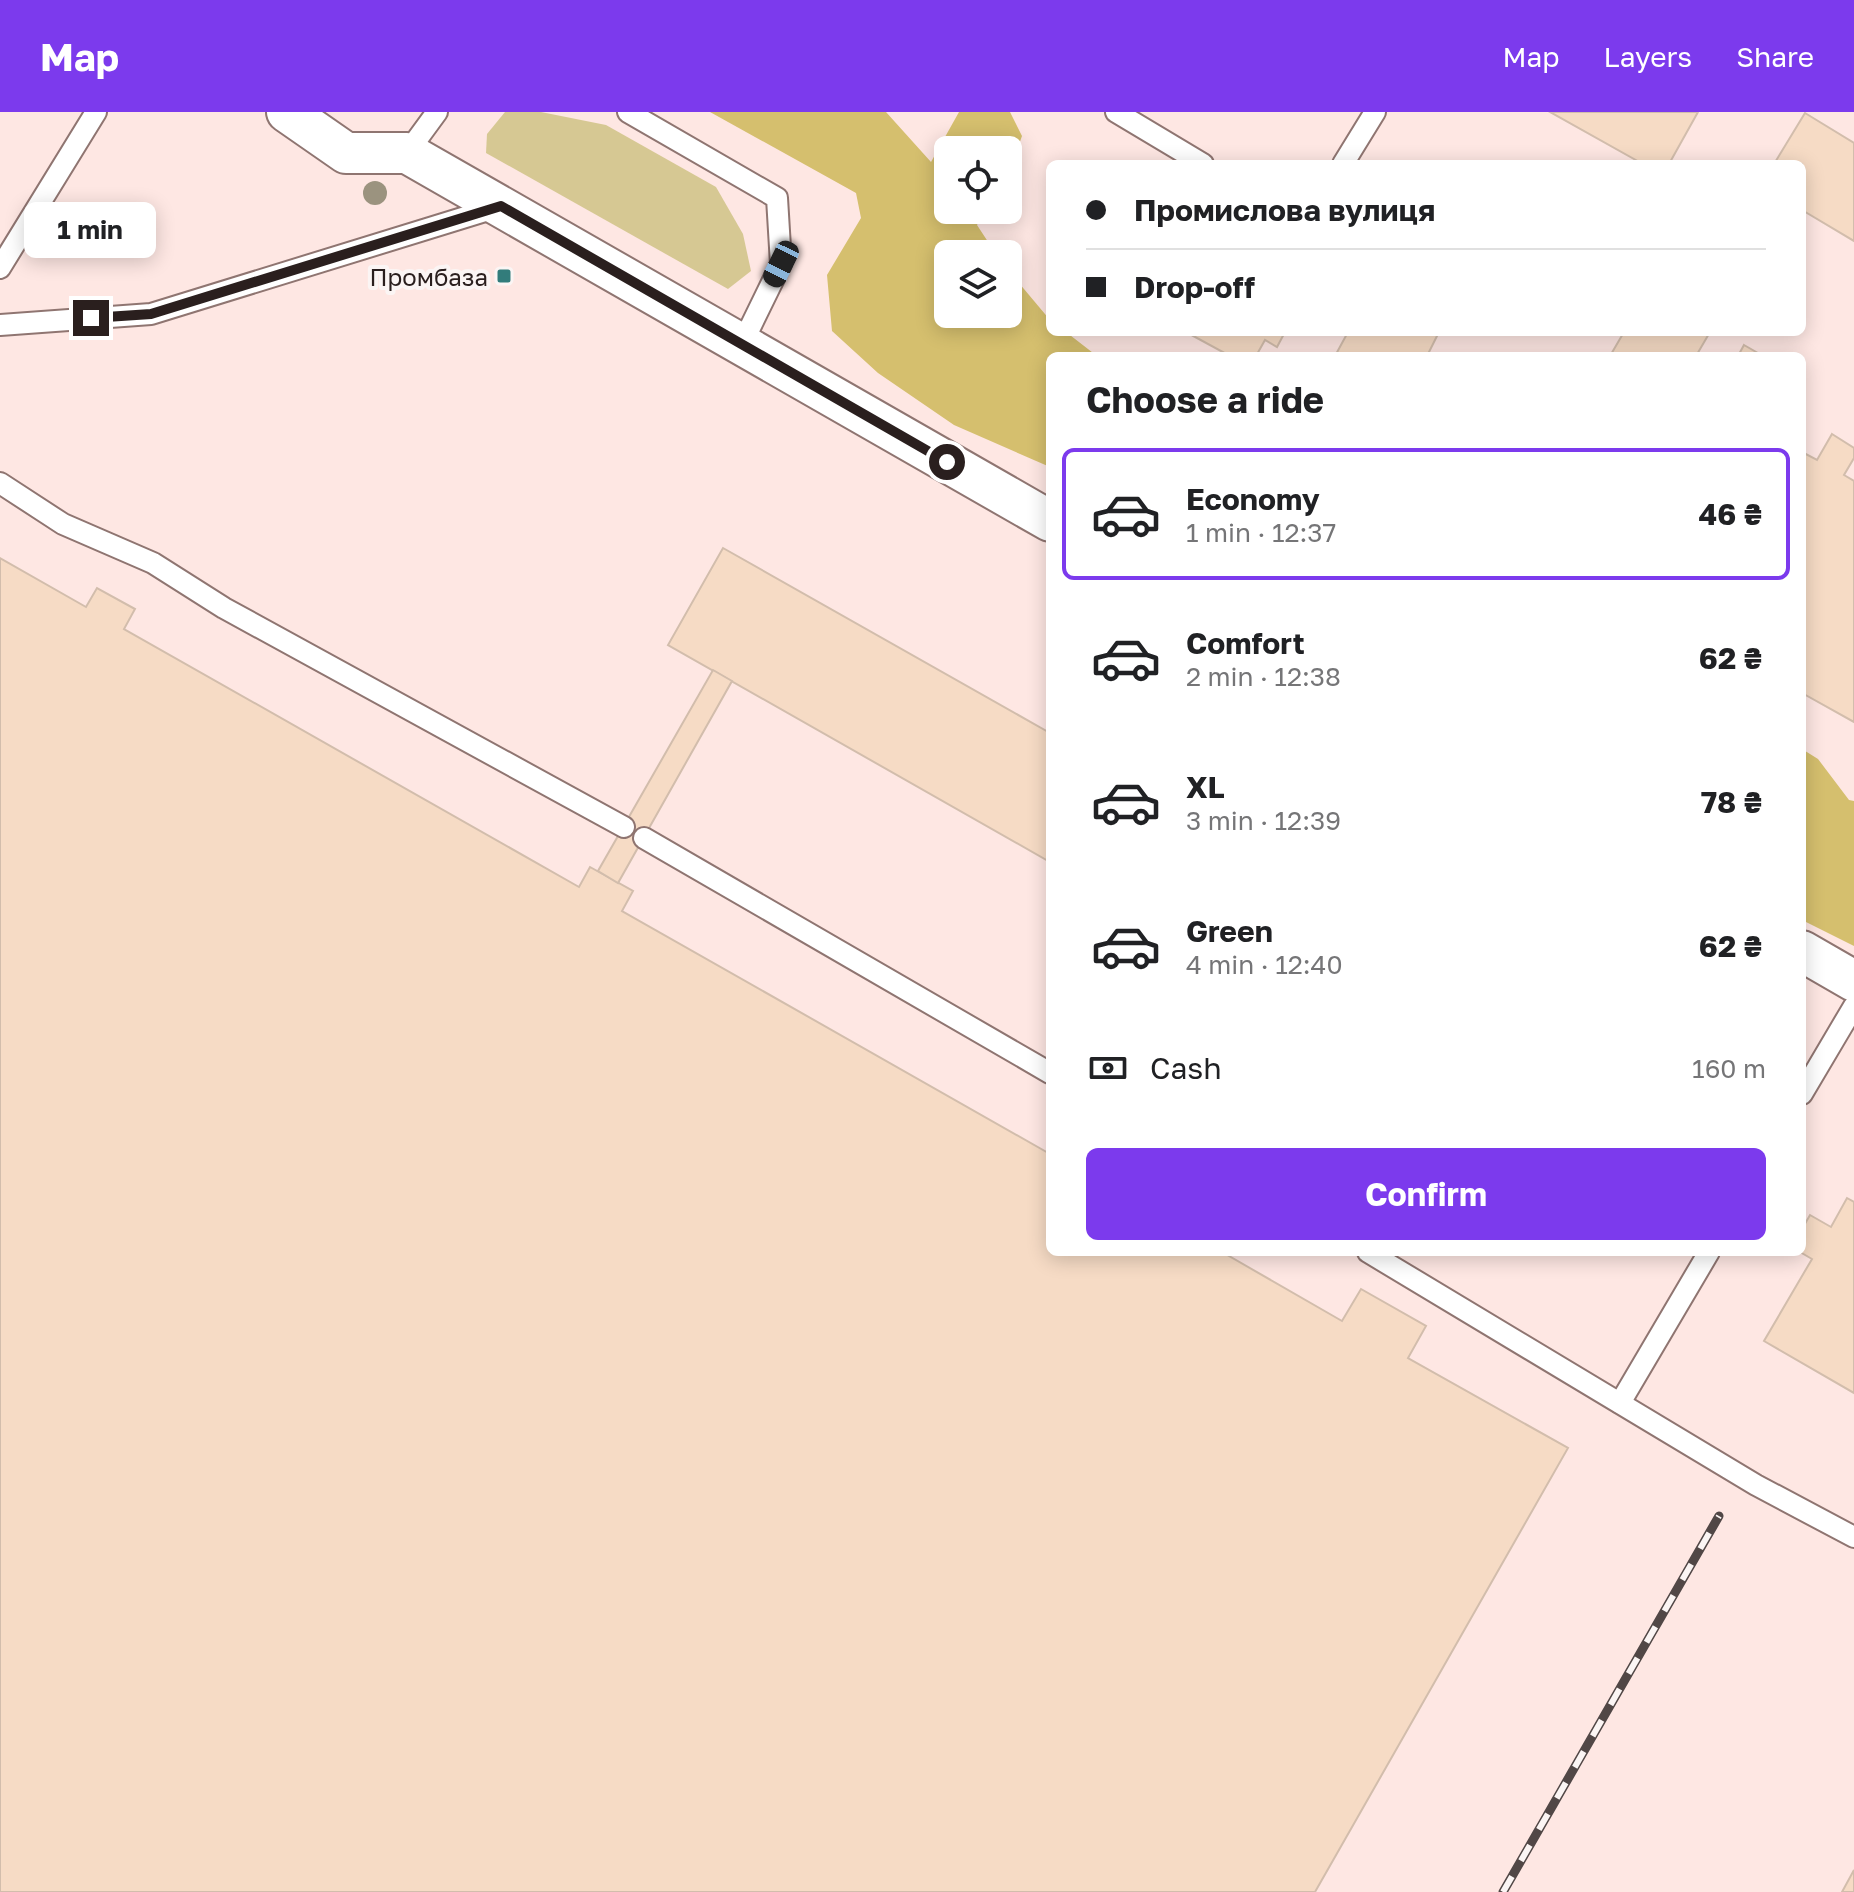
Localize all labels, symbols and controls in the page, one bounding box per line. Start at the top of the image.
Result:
text: Map [40,34,119,79]
text: Map [1502,40,1560,73]
text: Layers [1604,40,1692,73]
text: Share [1736,40,1814,73]
map controls [934,136,1022,328]
button: locate [934,136,1022,224]
text: Промислова вулиця [1134,192,1435,228]
callout: 1 min [25,202,157,258]
text: 1 min [57,214,123,245]
car [760,237,802,291]
button: layers [934,240,1022,328]
place label: Промбаза [370,262,488,291]
marker: Промбаза [495,267,513,285]
text: Drop-off [1134,269,1255,305]
route end [73,300,109,336]
text: Choose a ride [1086,378,1324,421]
route start [929,444,965,480]
icon: car [1090,478,1162,550]
text: Economy [1186,481,1320,517]
text: 46 ₴ [1698,496,1762,532]
text: 1 min · 12:37 [1186,517,1336,548]
icon: car [1090,622,1162,694]
text: Comfort [1186,625,1305,661]
text: 62 ₴ [1699,640,1762,676]
text: 2 min · 12:38 [1186,661,1341,692]
icon: car [1090,766,1162,838]
text: XL [1186,769,1225,805]
text: 78 ₴ [1701,784,1762,820]
text: 3 min · 12:39 [1186,805,1341,836]
icon: car [1090,910,1162,982]
text: Green [1186,913,1273,949]
text: 62 ₴ [1699,928,1762,964]
text: 4 min · 12:40 [1186,949,1343,980]
icon: cash [1086,1046,1130,1090]
text: Cash [1150,1050,1222,1086]
text: 160 m [1692,1053,1766,1084]
button: Confirm [1086,1148,1766,1240]

